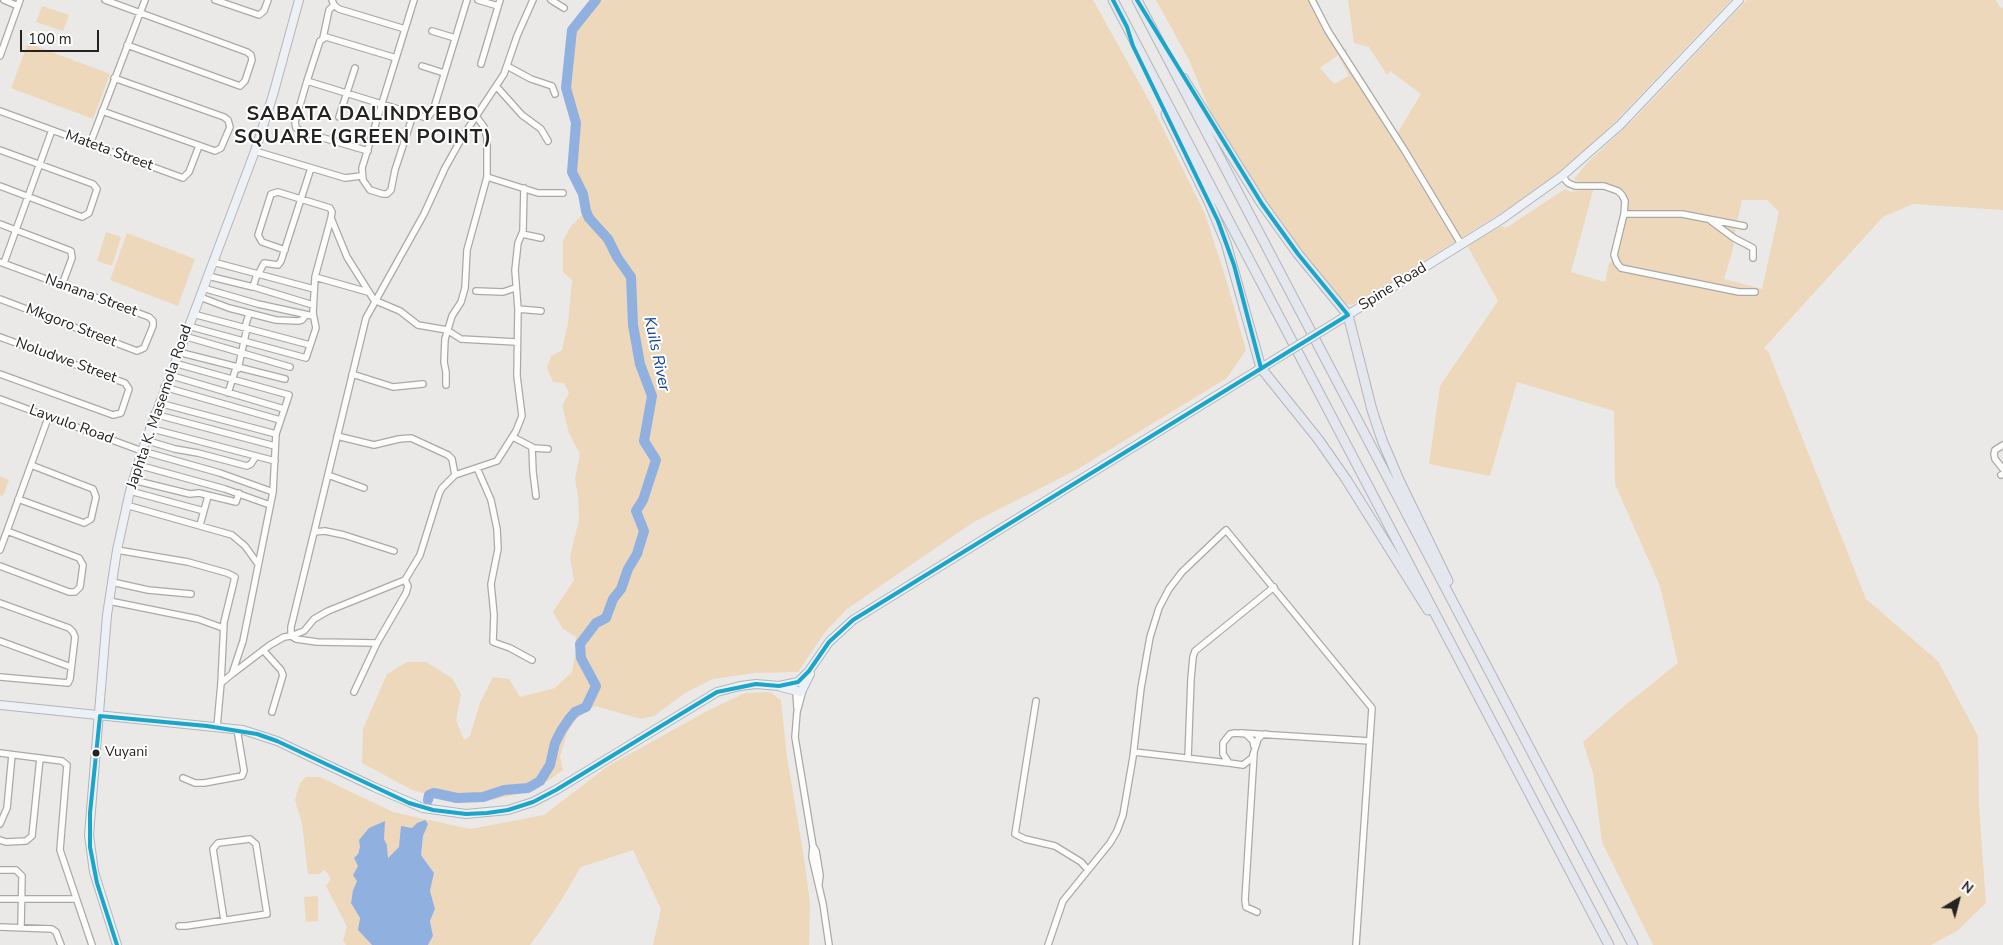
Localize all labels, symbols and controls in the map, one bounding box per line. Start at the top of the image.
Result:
scale bar [22,20,101,52]
text: 100 m [28,29,72,49]
district label: SABATA DALINDYEBO SQUARE (GREEN POINT) [231,103,495,150]
street label: Mateta Street [63,127,155,175]
street label: Spine Road [1356,259,1430,315]
street label: Nanana Street [42,271,140,321]
street label: Mkgoro Street [23,300,119,352]
water label: Kuils River [639,315,673,393]
street label: Japhta K. Masemola Road [123,323,197,491]
street label: Noludwe Street [13,334,119,388]
street label: Lawulo Road [26,401,116,449]
place label: Vuyani [105,745,147,761]
marker: Vuyani [91,748,101,758]
north arrow [1933,875,1983,925]
text: N [1957,877,1977,898]

